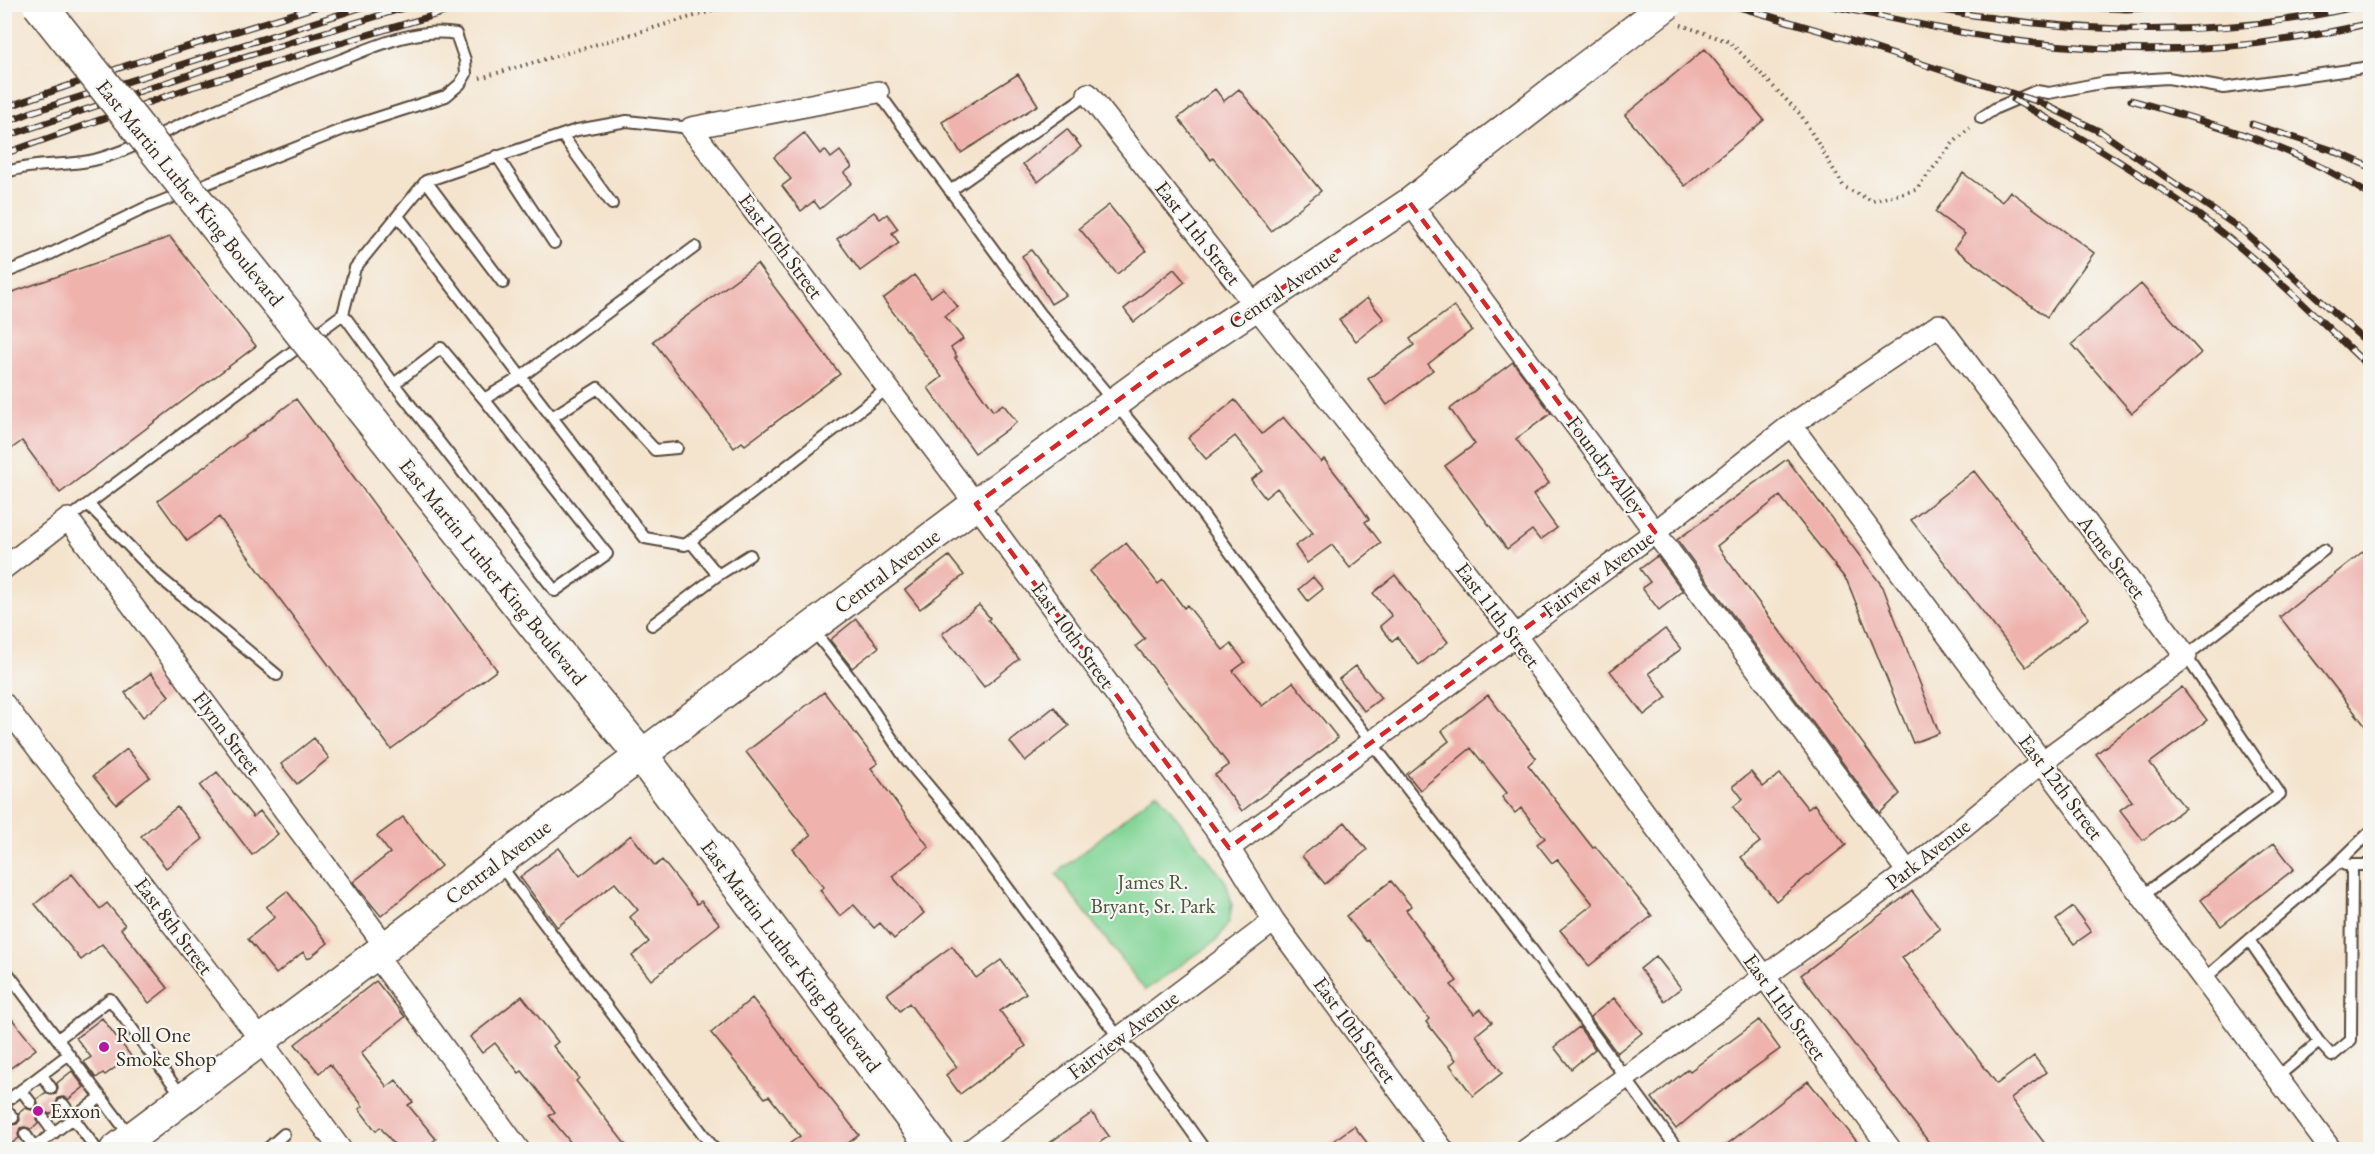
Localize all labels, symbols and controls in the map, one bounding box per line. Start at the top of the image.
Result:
street label: East Martin Luther King Boulevard [90,74,291,312]
street label: East 11th Street [1149,175,1248,291]
street label: East 10th Street [733,188,830,304]
street label: Central Avenue [1223,242,1342,335]
street label: Foundry Alley [1561,410,1652,520]
street label: East Martin Luther King Boulevard [393,453,594,691]
street label: Acme Street [2072,509,2153,604]
street label: Central Avenue [828,522,945,619]
street label: Fairview Avenue [1536,524,1659,623]
street label: East 11th Street [1450,557,1547,673]
street label: East 10th Street [1026,576,1121,694]
street label: Flynn Street [187,686,268,780]
street label: East 12th Street [2013,729,2110,845]
street label: Park Avenue [1880,812,1976,895]
street label: Central Avenue [439,813,556,910]
street label: East Martin Luther King Boulevard [695,834,888,1078]
park label: James R. Bryant, Sr. Park [1091,868,1217,919]
street label: East 8th Street [129,872,220,980]
street label: East 11th Street [1738,948,1833,1066]
street label: East 10th Street [1308,971,1403,1089]
street label: Fairview Avenue [1062,984,1184,1085]
place label: Roll One Smoke Shop [116,1021,216,1072]
marker: Roll One Smoke Shop [97,1040,111,1054]
place label: Exxon [50,1097,101,1124]
marker: Exxon [31,1104,45,1118]

